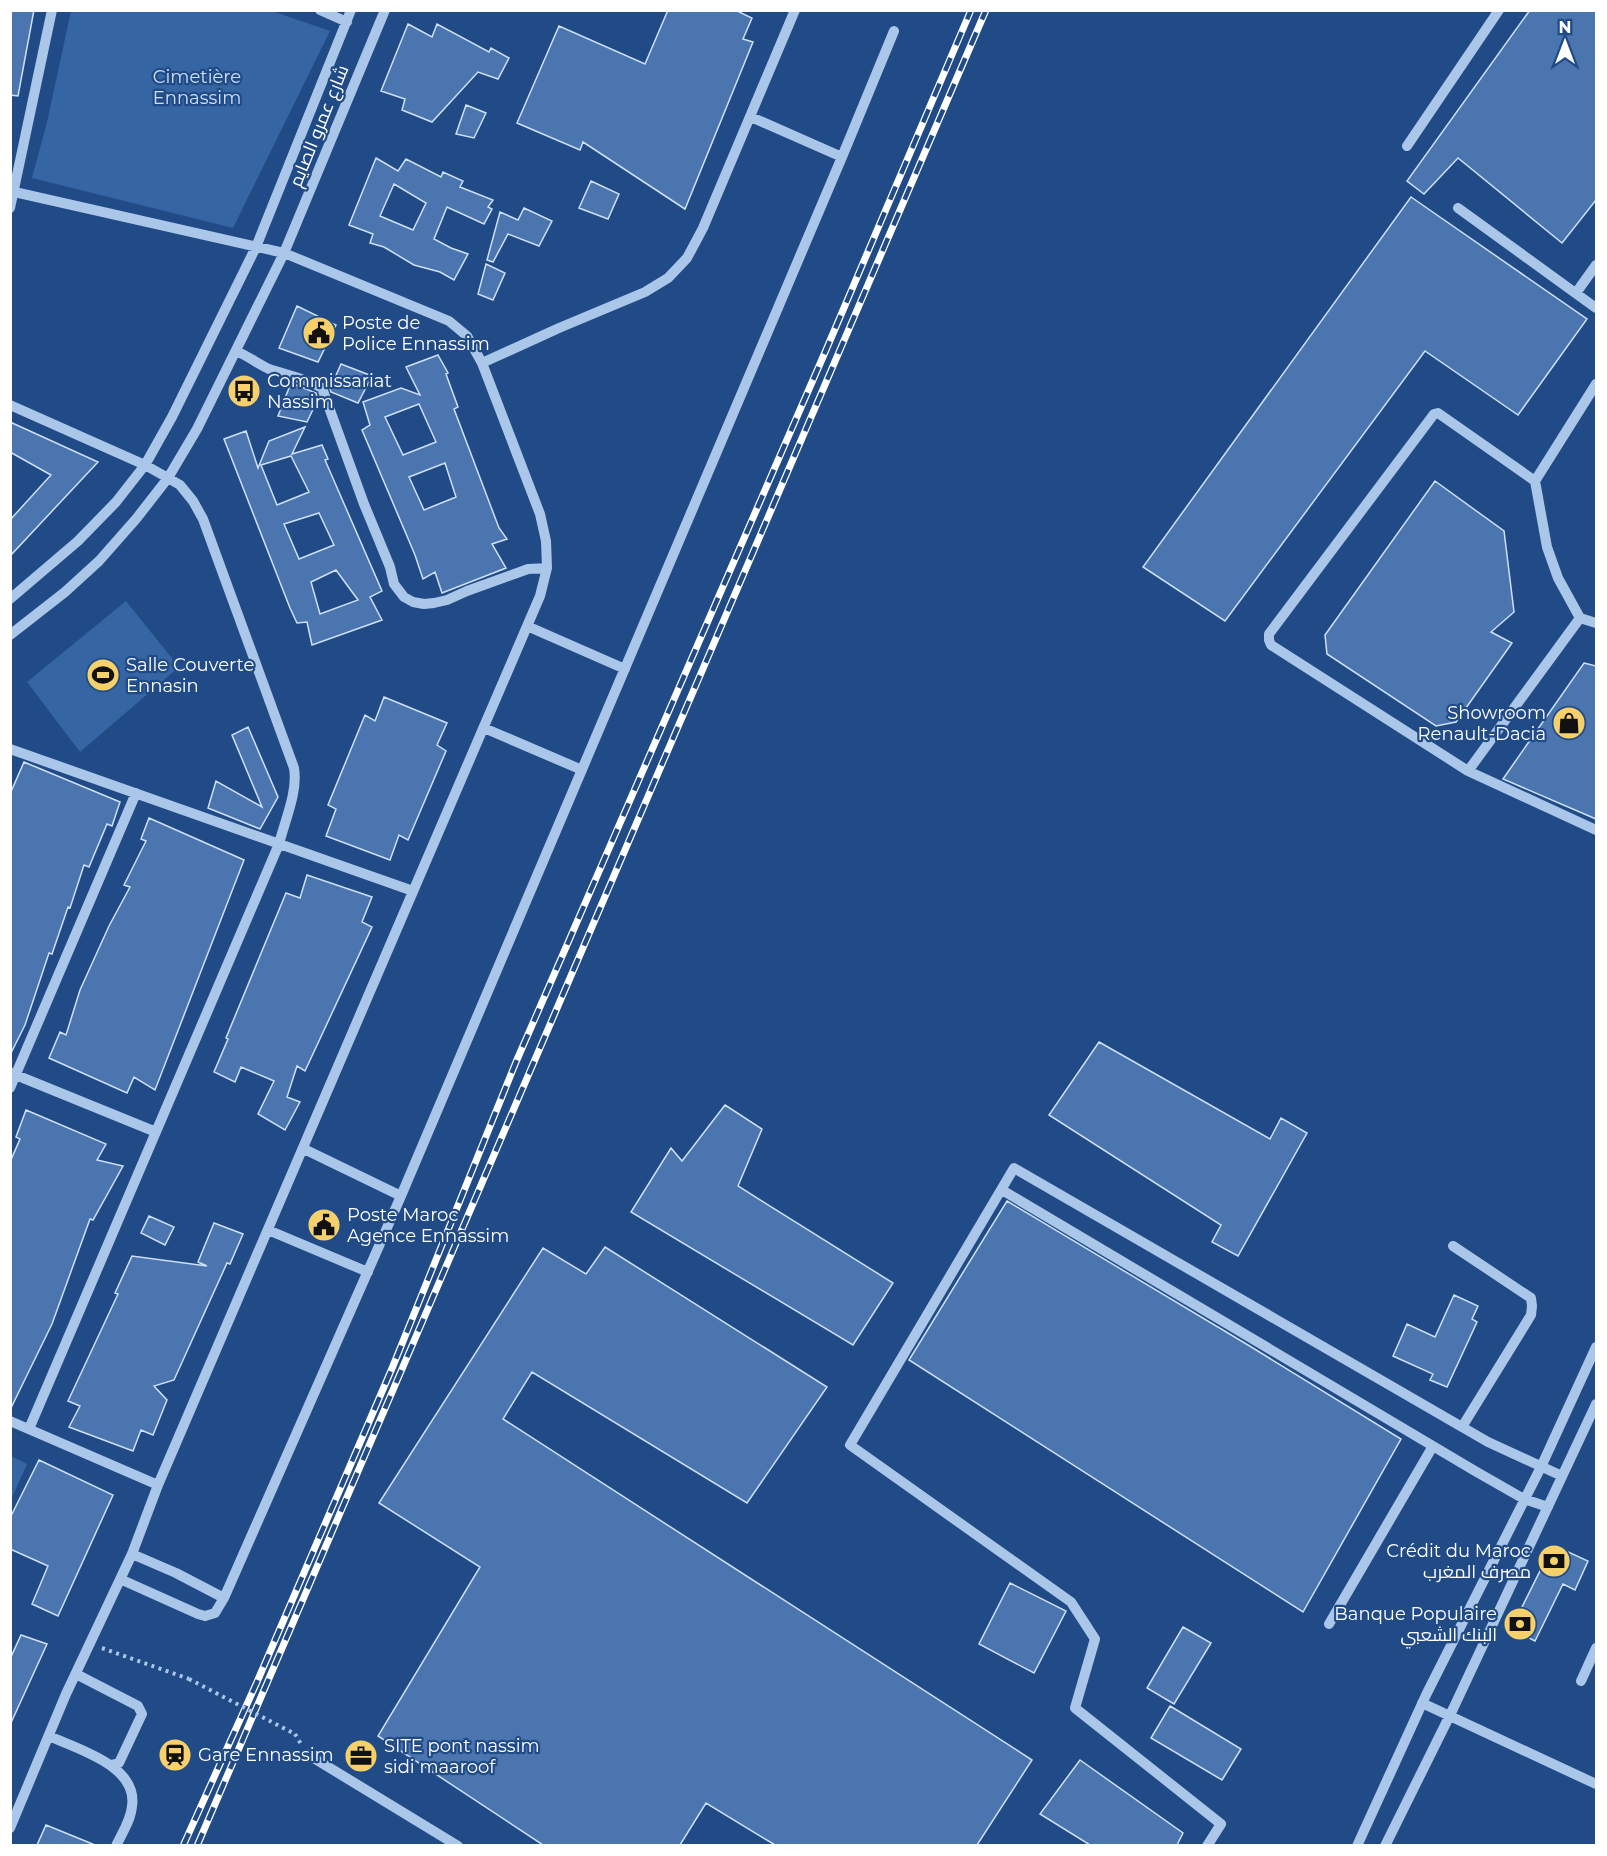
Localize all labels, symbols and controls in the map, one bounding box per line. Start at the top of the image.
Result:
north arrow [1535,12,1595,72]
text: N [1559,18,1571,37]
street label: شارع عمرو الصايم [285,62,354,191]
park label: Cimetière Ennassim [153,66,241,109]
place label: Poste de Police Ennassim [342,312,490,355]
public building icon: Poste de Police Ennassim [301,315,337,351]
place label: Commissariat Nassim [267,370,392,413]
bus stop icon: Commissariat Nassim [226,373,262,409]
place label: Salle Couverte Ennasin [126,654,255,697]
sports icon: Salle Couverte Ennasin [85,657,121,693]
place label: Showroom Renault-Dacia [1418,702,1546,745]
shop icon: Showroom Renault-Dacia [1551,705,1587,741]
place label: Poste Maroc Agence Ennassim [347,1204,509,1247]
public building icon: Poste Maroc Agence Ennassim [306,1207,342,1243]
place label: Crédit du Maroc مصرف المغرب [1386,1540,1531,1583]
bank icon: Crédit du Maroc مصرف المغرب [1536,1543,1572,1579]
place label: Banque Populaire البنك الشعبي [1334,1603,1497,1649]
bank icon: Banque Populaire البنك الشعبي [1502,1606,1538,1642]
place label: SITE pont nassim sidi maaroof [384,1735,540,1778]
station icon: Gare Ennassim [157,1737,193,1773]
office icon: SITE pont nassim sidi maaroof [343,1738,379,1774]
place label: Gare Ennassim [198,1744,334,1766]

